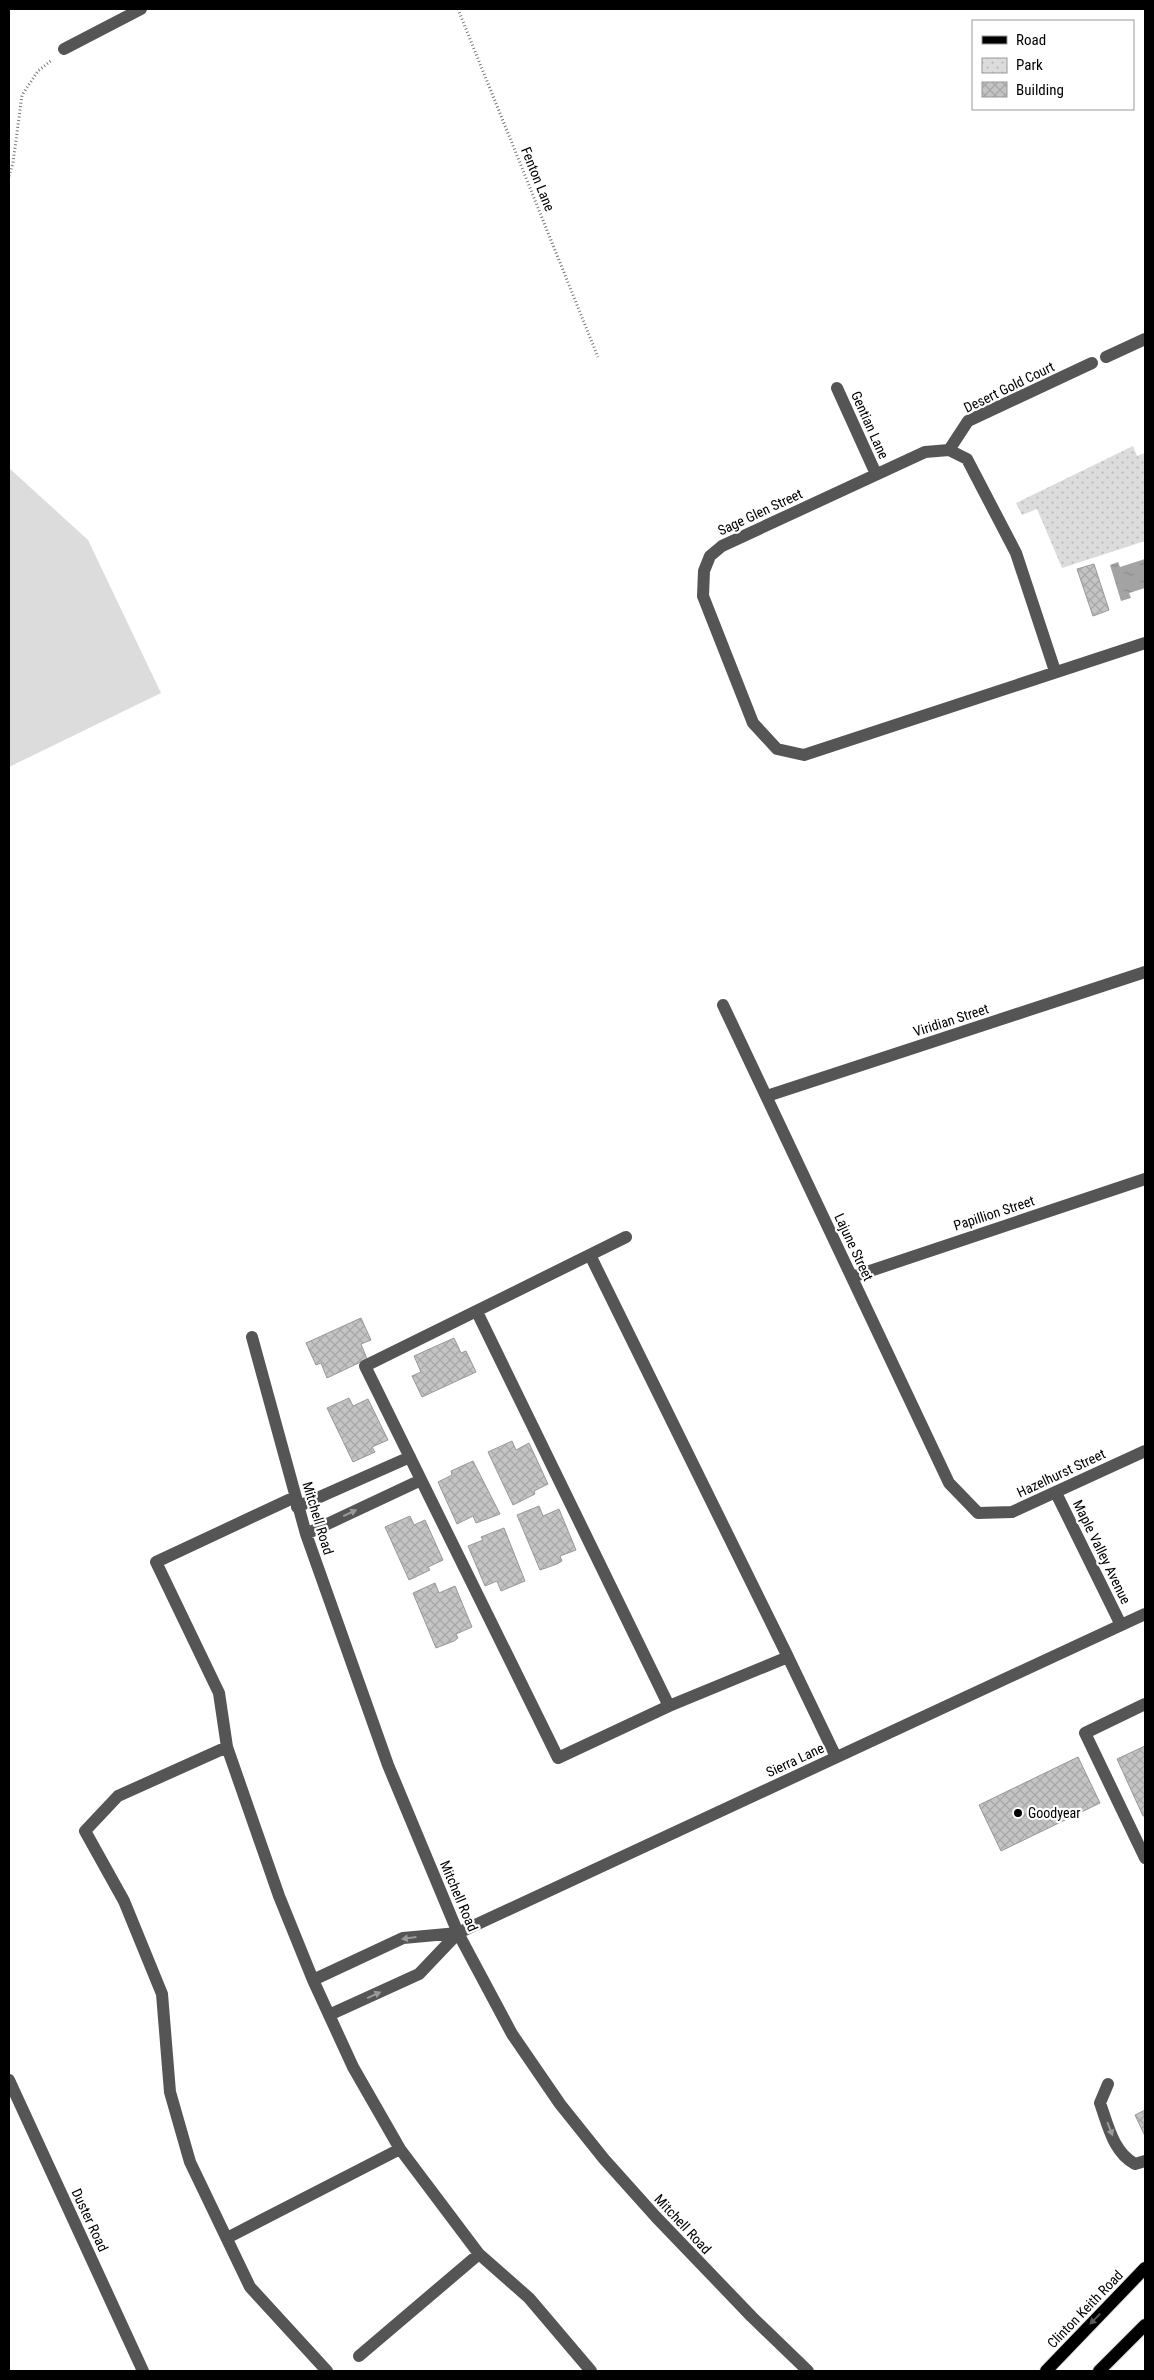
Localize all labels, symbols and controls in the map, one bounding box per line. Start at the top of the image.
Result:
legend [972,20,1134,110]
text: Road [1016,31,1046,49]
text: Park [1016,56,1043,74]
text: Building [1016,81,1064,99]
street label: Fenton Lane [518,145,558,214]
street label: Desert Gold Court [961,358,1057,416]
street label: Gentian Lane [848,389,892,462]
street label: Sage Glen Street [715,485,805,539]
street label: Viridian Street [911,1000,991,1040]
street label: Papillion Street [952,1192,1036,1234]
street label: Lajune Street [831,1211,877,1283]
street label: Hazelhurst Street [1014,1446,1108,1500]
street label: Mitchell Road [299,1480,337,1556]
street label: Maple Valley Avenue [1070,1497,1134,1607]
one-way arrow [343,1509,357,1517]
street label: Sierra Lane [764,1739,827,1780]
place label: Goodyear [1028,1805,1081,1821]
marker: Goodyear [1012,1807,1024,1819]
street label: Mitchell Road [437,1858,481,1934]
one-way arrow [401,1934,417,1942]
one-way arrow [367,1990,381,1998]
one-way arrow [1106,2122,1114,2137]
street label: Duster Road [68,2186,112,2254]
street label: Mitchell Road [651,2191,715,2257]
street label: Clinton Keith Road [1044,2267,1126,2351]
one-way arrow [1089,2313,1101,2325]

